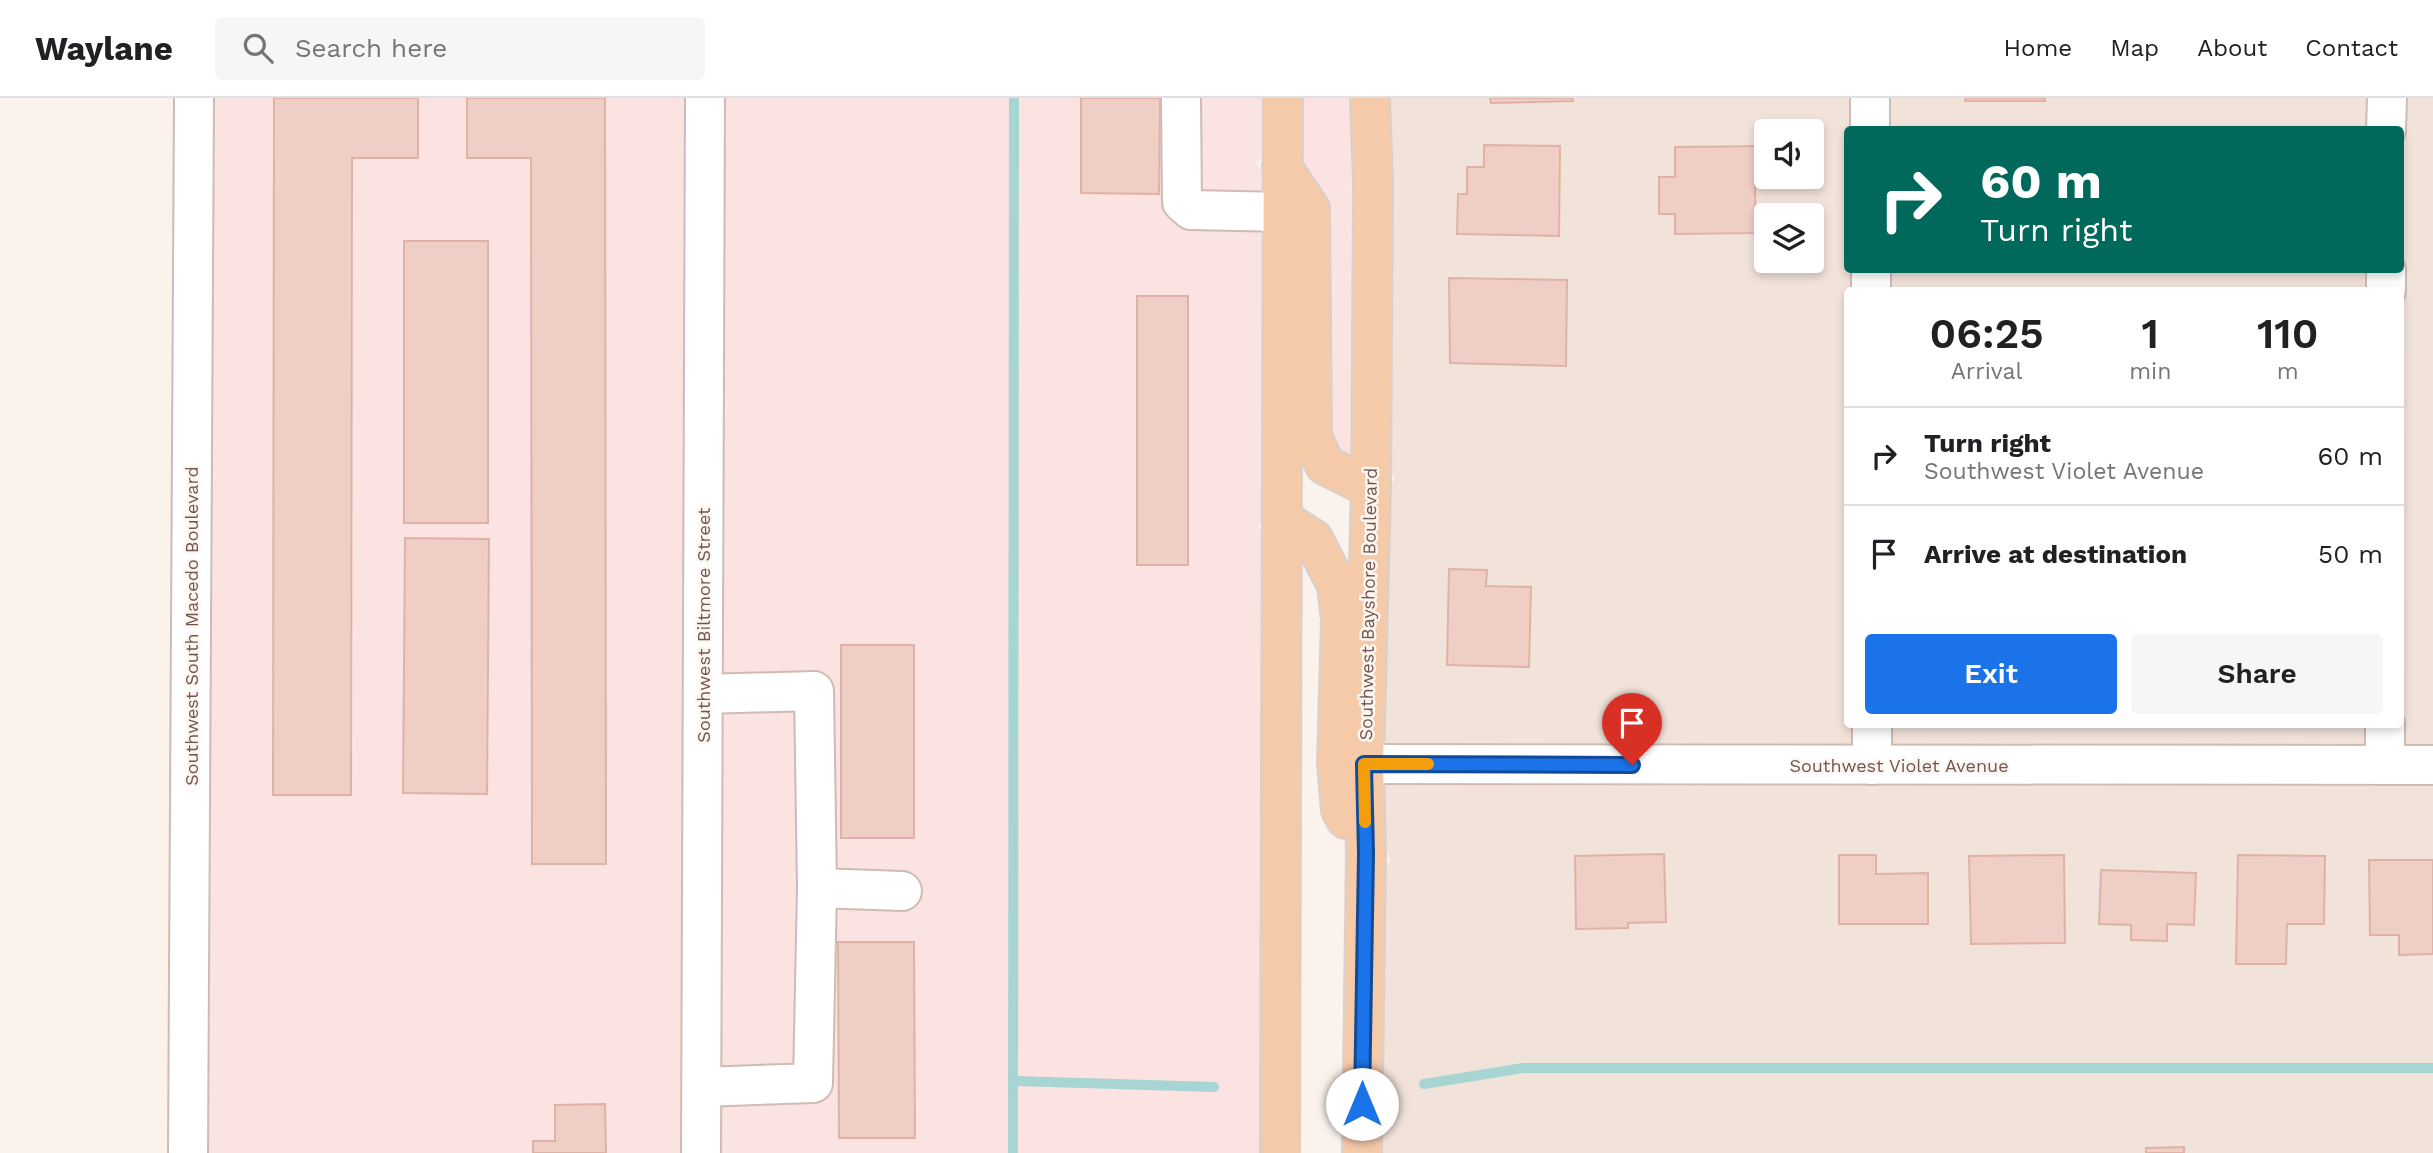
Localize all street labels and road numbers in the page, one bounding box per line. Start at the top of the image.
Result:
street label: Southwest South Macedo Boulevard [181,466,202,786]
street label: Southwest Bayshore Boulevard [1355,467,1381,741]
street label: Southwest Biltmore Street [693,507,714,743]
street label: Southwest Violet Avenue [1789,755,2009,776]

